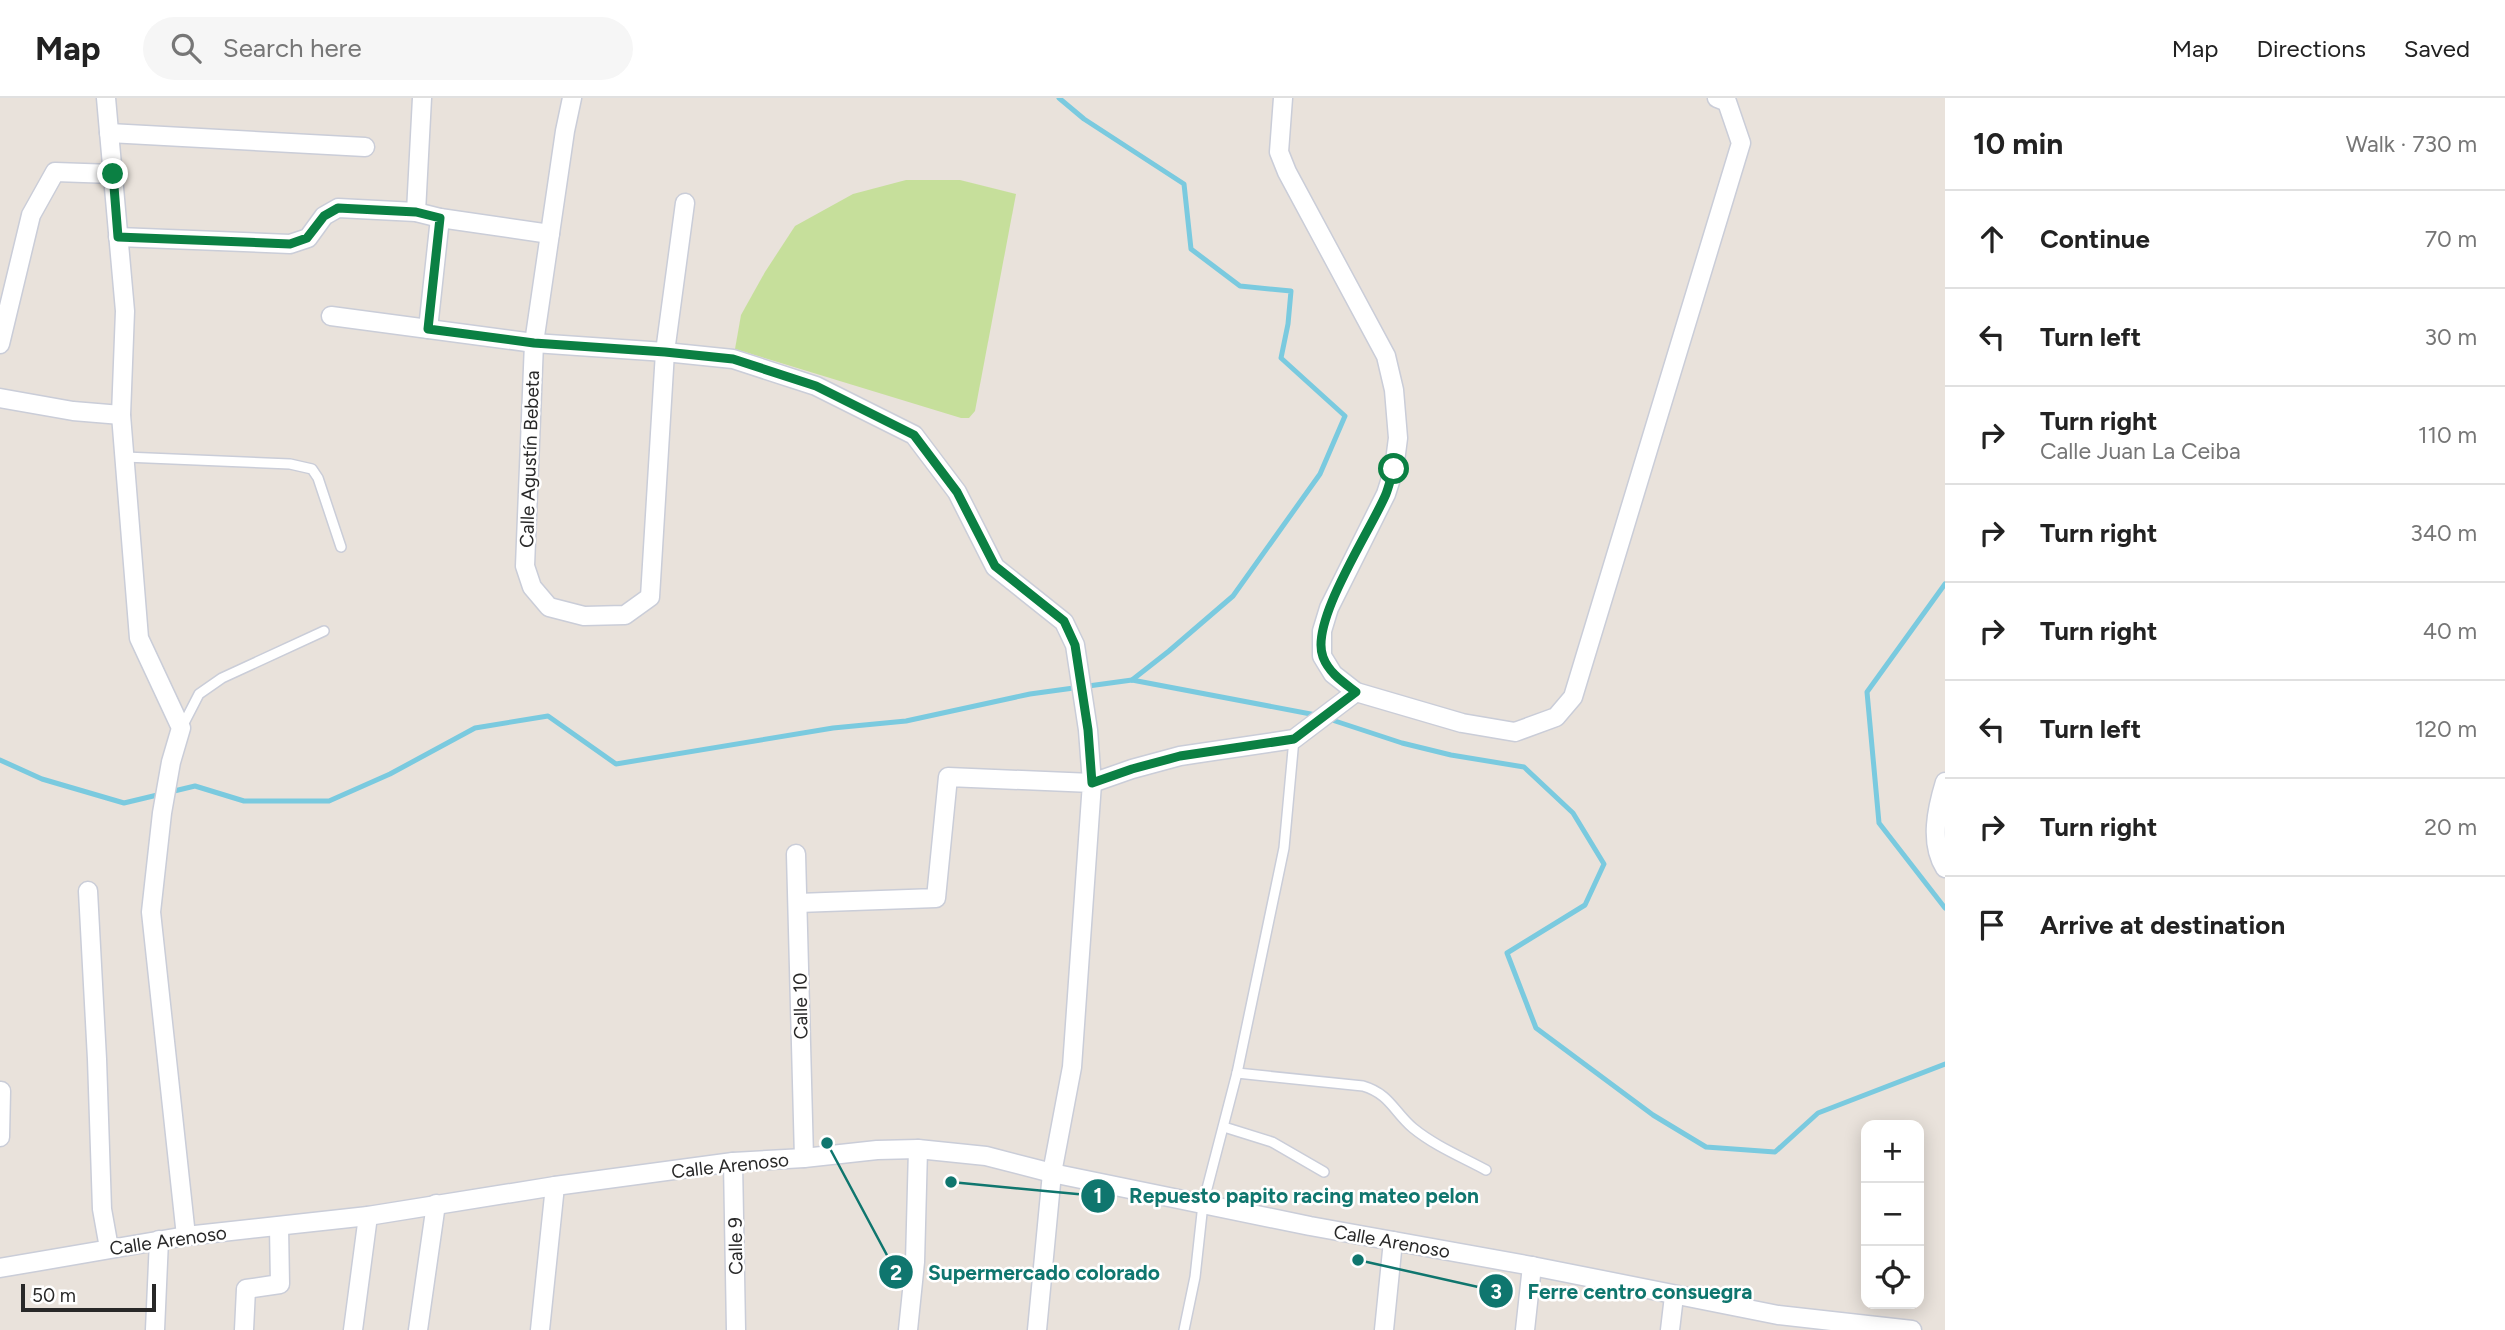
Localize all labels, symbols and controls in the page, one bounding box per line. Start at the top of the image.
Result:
search box [143,17,633,80]
text: Map [35,29,101,68]
icon: search [167,29,205,67]
text: Search here [223,32,362,64]
text: Map [2172,34,2218,63]
text: Directions [2256,34,2366,63]
text: Saved [2404,34,2470,63]
text: 10 min [1973,125,2063,162]
text: Walk · 730 m [2346,130,2477,158]
route end [97,158,128,189]
icon: ahead [1973,220,2011,258]
text: Continue [2040,223,2150,255]
text: 70 m [2425,225,2477,253]
icon: left [1973,318,2011,356]
text: Turn left [2040,321,2141,353]
text: 30 m [2424,323,2477,351]
street label: Calle Agustín Bebeta [515,370,544,548]
text: Turn right [2040,405,2157,437]
icon: right [1973,416,2011,454]
text: 110 m [2418,421,2477,449]
text: Calle Juan La Ceiba [2040,437,2241,465]
route start [1378,453,1409,484]
icon: right [1973,514,2011,552]
text: Turn right [2040,517,2157,549]
text: 340 m [2410,519,2477,547]
icon: right [1973,612,2011,650]
text: Turn right [2040,615,2157,647]
text: 40 m [2423,617,2477,645]
icon: left [1973,710,2011,748]
text: Turn left [2040,713,2141,745]
text: 120 m [2415,715,2477,743]
icon: right [1973,808,2011,846]
text: Turn right [2040,811,2157,843]
text: 20 m [2424,813,2477,841]
icon: arrive [1973,906,2011,944]
text: Arrive at destination [2040,909,2285,941]
street label: Calle 10 [788,972,813,1040]
map controls [1861,1120,1924,1309]
button: + [1861,1120,1924,1183]
street label: Calle Arenoso [670,1148,790,1183]
callout: Repuesto papito racing mateo pelon [1080,1175,1493,1217]
text: 1 [1094,1183,1102,1208]
text: Repuesto papito racing mateo pelon [1129,1183,1479,1208]
button: − [1861,1183,1924,1246]
street label: Calle 9 [723,1217,748,1275]
street label: Calle Arenoso [1332,1220,1452,1263]
street label: Calle Arenoso [108,1221,228,1260]
button: locate [1861,1246,1924,1309]
callout: Supermercado colorado [879,1251,1174,1293]
text: 2 [890,1260,902,1285]
text: Supermercado colorado [928,1260,1160,1285]
callout: Ferre centro consuegra [1479,1270,1767,1312]
text: 3 [1490,1279,1502,1304]
text: Ferre centro consuegra [1528,1279,1753,1304]
scale bar [21,1281,156,1313]
text: 50 m [32,1284,76,1307]

